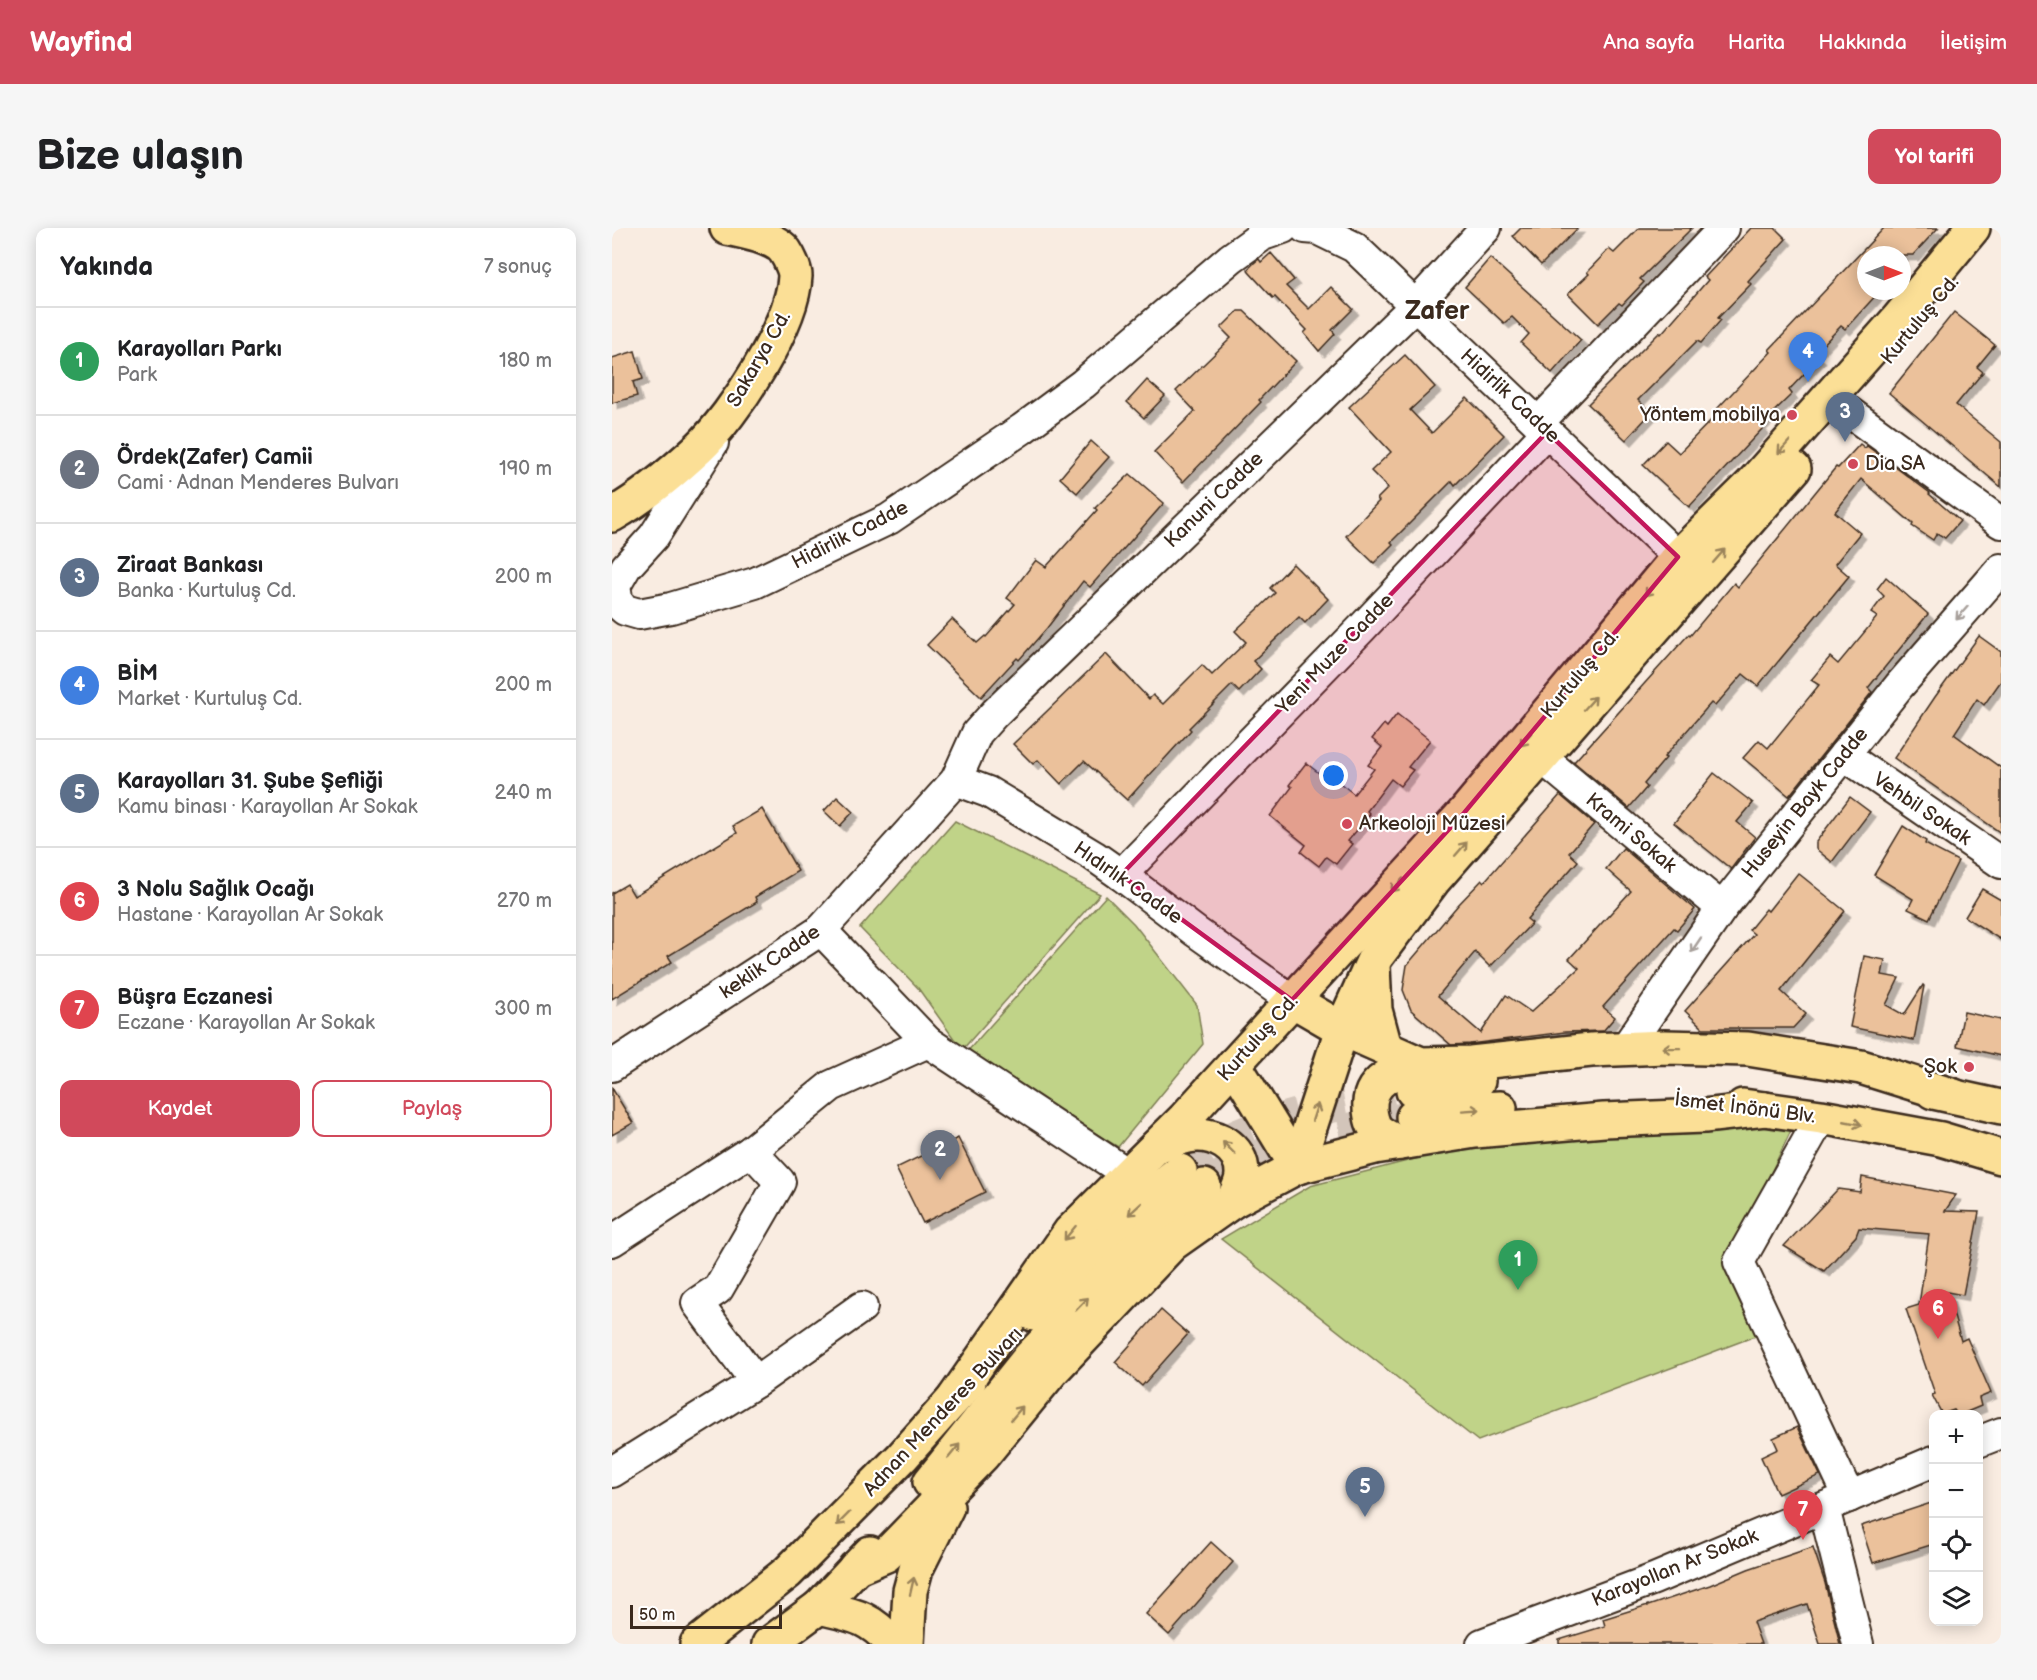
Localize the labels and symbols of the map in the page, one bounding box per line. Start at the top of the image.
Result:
north arrow [1857,246,1911,300]
street label: Kurtuluş Cd. [1876,271,1964,369]
district label: Zafer [1405,296,1470,327]
street label: Sakarya Cd. [722,306,796,411]
pin: 4 [1788,332,1828,382]
street label: Hidirlik Cadde [1455,344,1565,448]
pin: 3 [1826,392,1864,442]
place label: Yöntem mobilya [1639,403,1780,427]
marker: Yöntem mobilya [1785,408,1799,422]
one-way arrow [1777,439,1791,454]
street label: Kanuni Cadde [1160,447,1268,553]
place label: Dia SA [1865,452,1926,476]
marker: Dia SA [1846,457,1860,471]
street label: Hidirlik Cadde [788,495,912,575]
one-way arrow [1712,549,1726,564]
one-way arrow [1645,581,1658,597]
street label: Yeni Muze Cadde [1271,589,1399,720]
one-way arrow [1956,605,1970,621]
street label: Kurtuluş Cd. [1536,625,1624,723]
one-way arrow [1583,696,1597,711]
street label: Huseyin Bayk Cadde [1737,723,1873,883]
one-way arrow [1519,731,1533,746]
your location [1319,761,1348,790]
street label: Vehbil Sokak [1868,767,1976,851]
street label: Krami Sokak [1581,788,1682,878]
place label: Arkeoloji Müzesi [1359,812,1506,836]
marker: Arkeoloji Müzesi [1340,817,1354,831]
street label: Hıdırlık Cadde [1069,837,1187,929]
one-way arrow [1454,842,1468,857]
one-way arrow [1390,878,1404,893]
street label: keklik Cadde [715,920,825,1004]
one-way arrow [1690,937,1702,953]
street label: Kurtuluş Cd. [1213,989,1303,1086]
one-way arrow [1661,1042,1681,1054]
place label: Şok [1924,1055,1957,1079]
marker: Şok [1962,1060,1976,1074]
street label: İsmet İnönü Blv. [1673,1086,1817,1129]
one-way arrow [1310,1103,1321,1122]
one-way arrow [1460,1104,1480,1115]
one-way arrow [1842,1118,1862,1129]
pin: 2 [920,1130,960,1180]
one-way arrow [1222,1141,1237,1155]
one-way arrow [1128,1202,1143,1216]
one-way arrow [1063,1225,1077,1240]
pin: 1 [1498,1240,1538,1290]
pin: 6 [1918,1290,1958,1339]
one-way arrow [1075,1297,1089,1312]
street label: Adnan Menderes Bulvarı [858,1323,1028,1501]
one-way arrow [1010,1406,1024,1421]
one-way arrow [948,1443,961,1459]
pin: 5 [1346,1468,1384,1517]
pin: 7 [1784,1490,1822,1540]
one-way arrow [836,1511,850,1526]
street label: Karayollan Ar Sokak [1588,1524,1762,1612]
one-way arrow [906,1577,918,1596]
scale bar [630,1602,782,1630]

